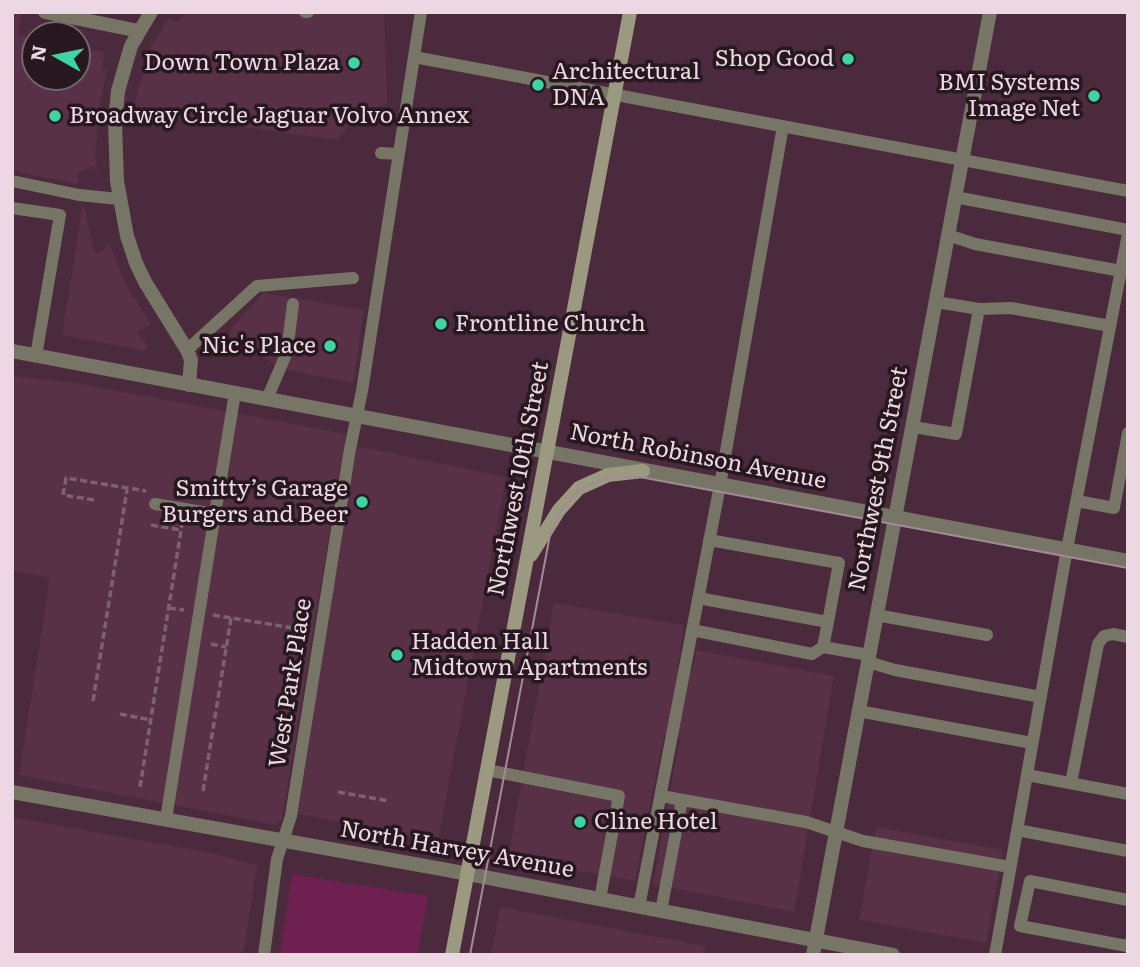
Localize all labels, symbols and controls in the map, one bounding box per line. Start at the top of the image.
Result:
north arrow [21,21,91,91]
text: N [22,43,52,63]
place label: Shop Good [715,45,834,73]
place label: Down Town Plaza [144,49,340,77]
marker: Shop Good [840,51,856,67]
marker: Down Town Plaza [346,55,362,71]
place label: Architectural DNA [552,58,700,112]
place label: BMI Systems Image Net [938,69,1080,123]
marker: Architectural DNA [530,77,546,93]
marker: BMI Systems Image Net [1086,88,1102,104]
place label: Broadway Circle Jaguar Volvo Annex [69,102,469,130]
marker: Broadway Circle Jaguar Volvo Annex [47,108,63,124]
place label: Frontline Church [455,310,646,338]
marker: Frontline Church [433,316,449,332]
place label: Nic's Place [202,332,316,360]
marker: Nic's Place [322,338,338,354]
street label: Northwest 10th Street [483,359,555,599]
street label: Northwest 9th Street [844,365,914,593]
street label: North Robinson Avenue [567,419,829,495]
place label: Smitty’s Garage Burgers and Beer [162,475,348,529]
marker: Smitty’s Garage Burgers and Beer [354,494,370,510]
street label: West Park Place [264,596,318,770]
place label: Hadden Hall Midtown Apartments [411,628,647,682]
marker: Hadden Hall Midtown Apartments [389,647,405,663]
place label: Cline Hotel [594,808,718,836]
marker: Cline Hotel [572,814,588,830]
street label: North Harvey Avenue [338,816,576,884]

